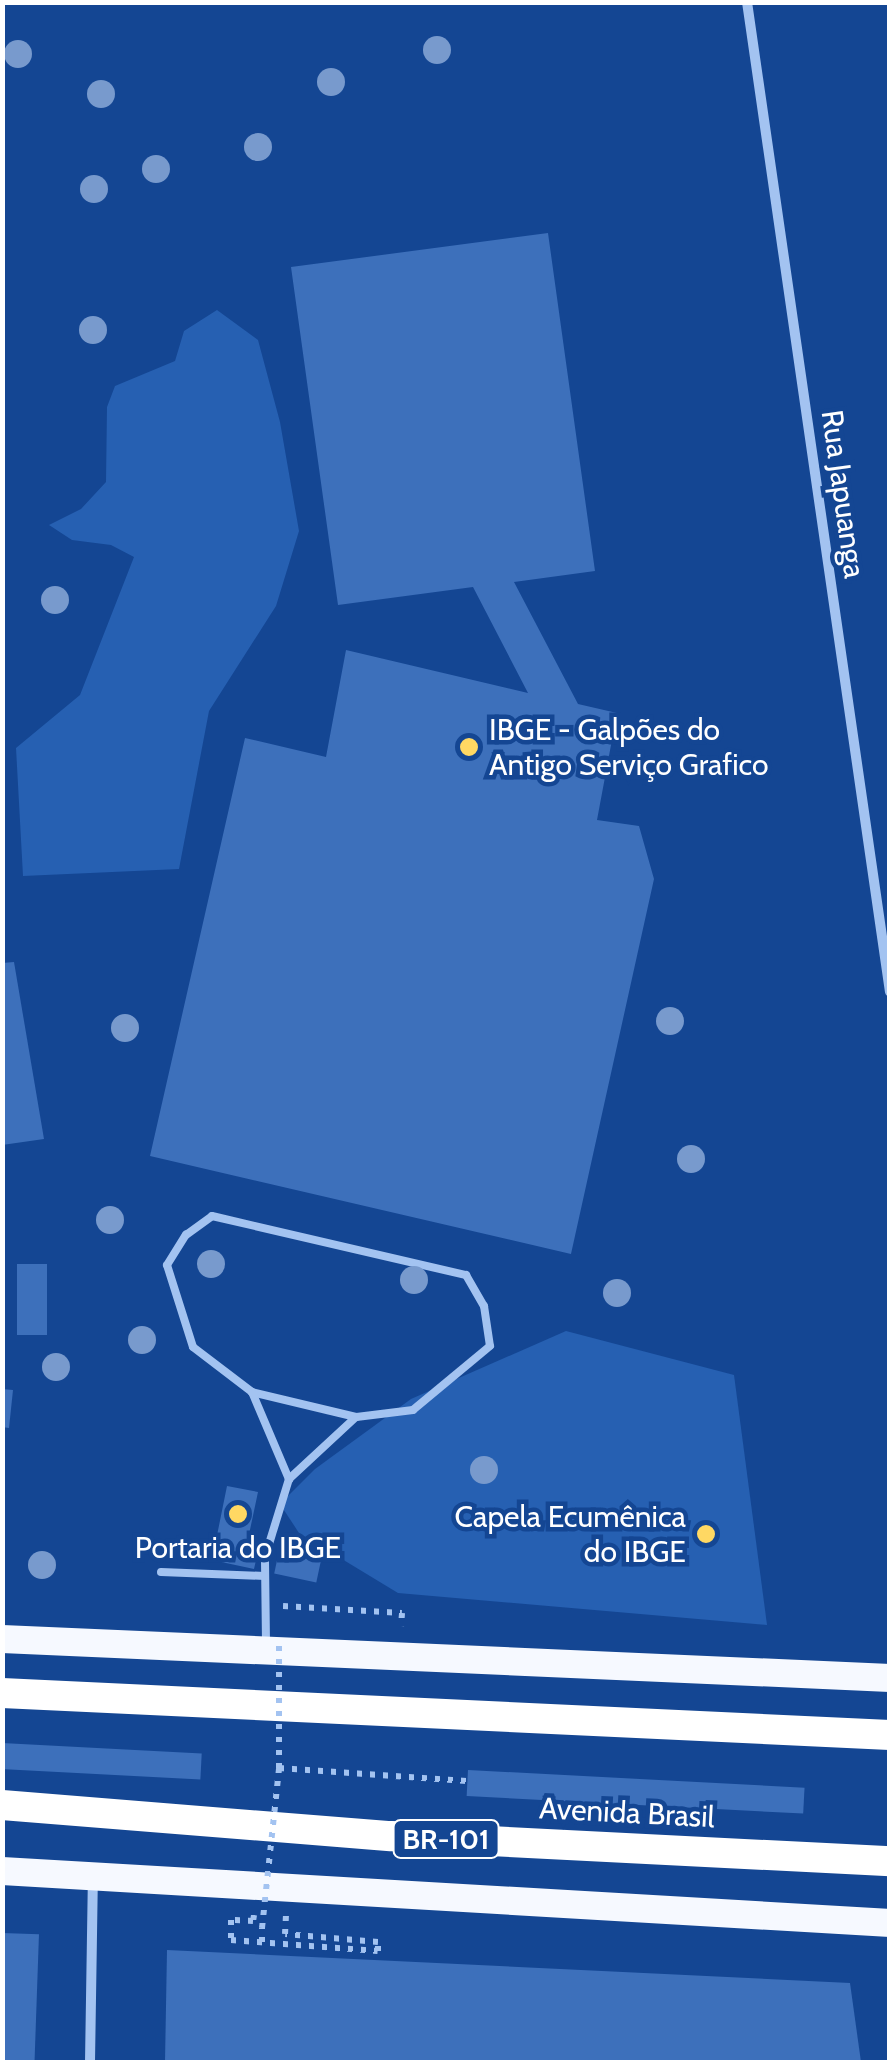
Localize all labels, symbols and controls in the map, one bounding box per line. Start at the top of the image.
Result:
street label: Rua Japuanga [813,408,873,580]
place label: IBGE - Galpões do Antigo Serviço Grafico [489,712,769,782]
marker: IBGE - Galpões do Antigo Serviço Grafico [458,736,480,758]
place label: Capela Ecumênica do IBGE [455,1499,686,1570]
marker: Portaria do IBGE [227,1503,249,1525]
marker: Capela Ecumênica do IBGE [695,1523,717,1545]
place label: Portaria do IBGE [135,1530,341,1566]
street label: Avenida Brasil [538,1790,716,1836]
road number: BR-101 [391,1816,501,1862]

